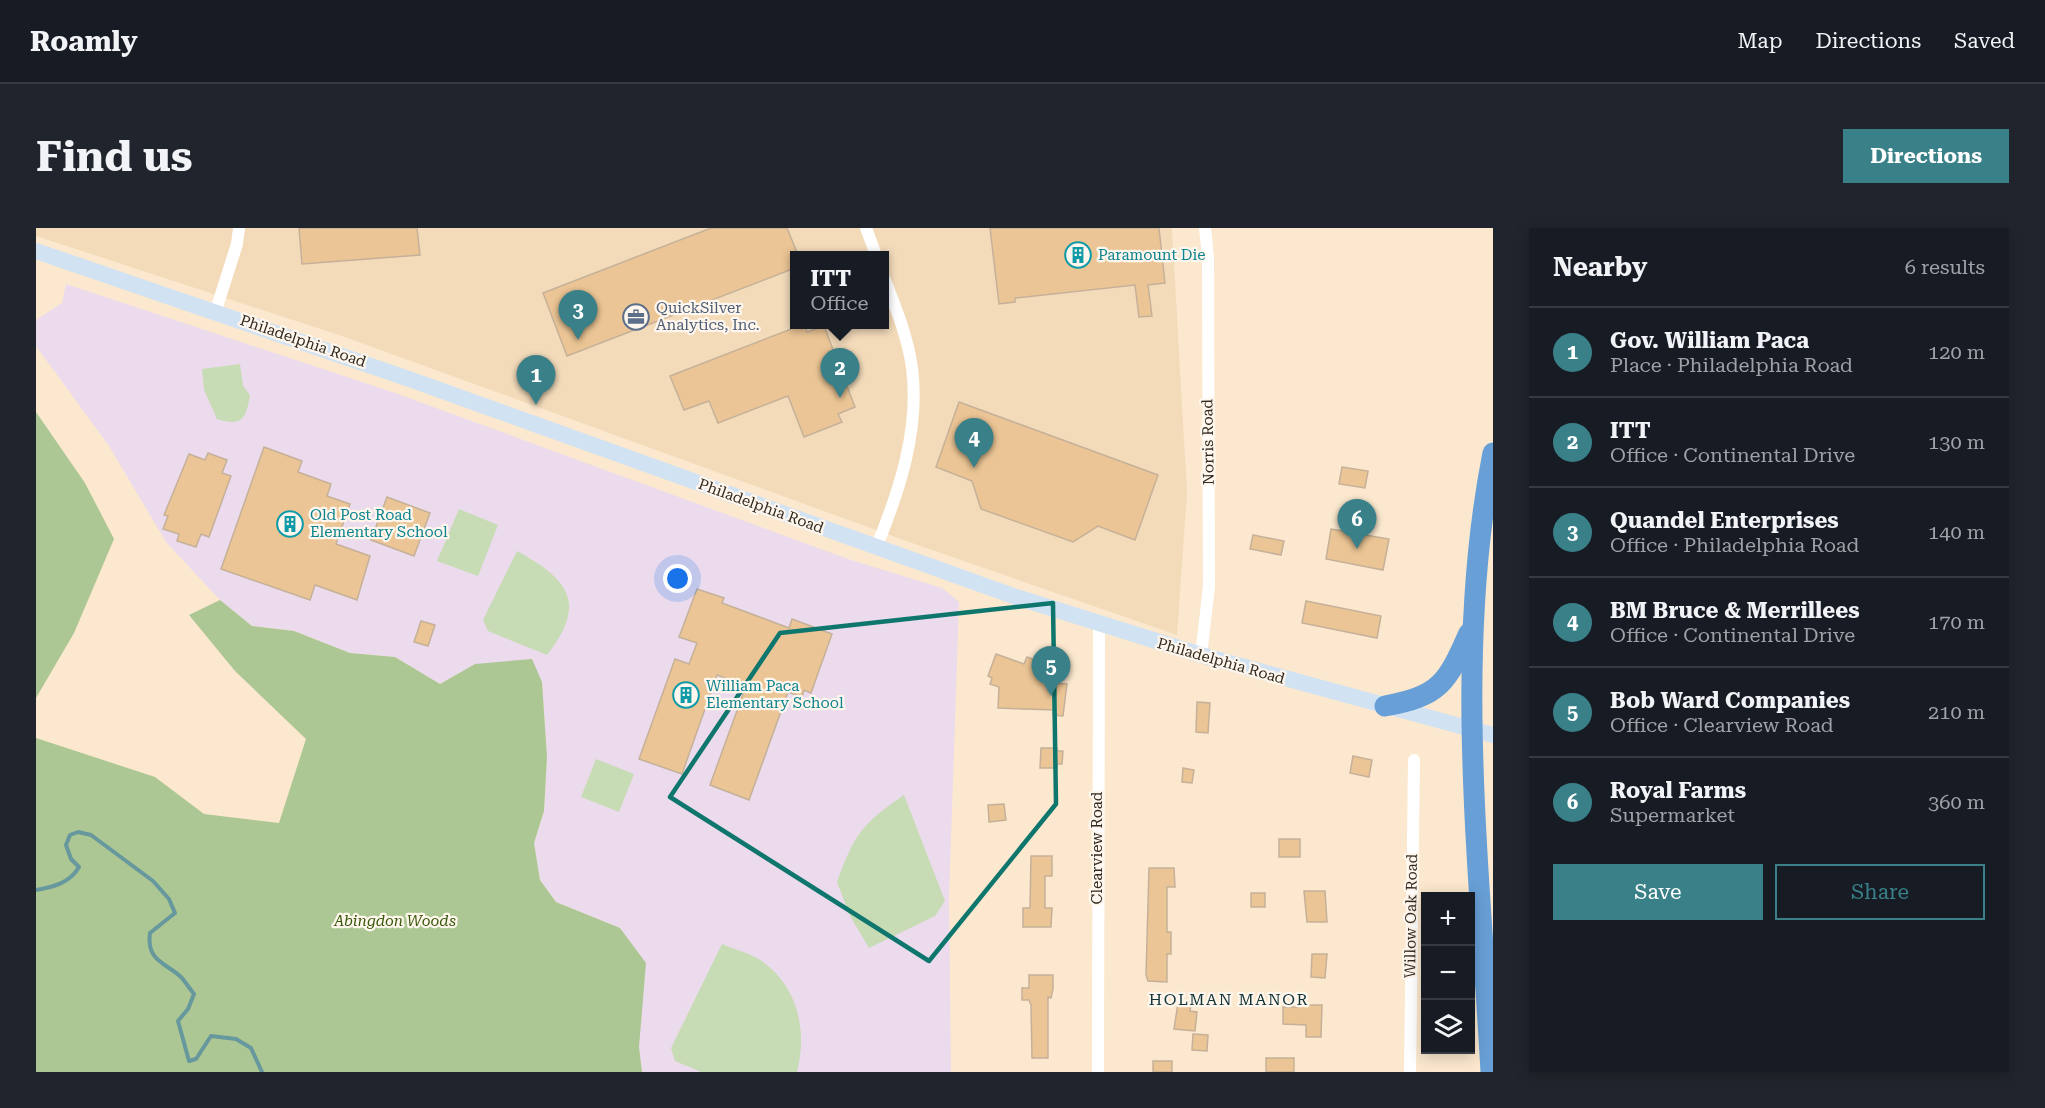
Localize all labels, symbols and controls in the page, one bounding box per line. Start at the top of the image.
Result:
text: Roamly [30,25,138,58]
text: Map [1738,29,1782,53]
text: Directions [1815,29,1921,53]
text: Saved [1954,29,2015,53]
button: Directions [1843,129,2009,183]
text: Find us [36,132,193,181]
building icon: Paramount Die [1063,240,1093,270]
place label: Paramount Die [1098,246,1205,264]
popup [790,251,889,329]
text: Nearby [1553,252,1647,282]
text: 6 results [1905,255,1985,279]
text: ITT [810,266,851,291]
pin: 3 [558,291,598,340]
text: Office [810,291,869,315]
place label: QuickSilver Analytics, Inc. [656,299,760,334]
office icon: QuickSilver Analytics, Inc. [621,302,651,332]
street label: Philadelphia Road [238,311,369,371]
text: Gov. William Paca [1610,328,1809,353]
text: 1 [1567,340,1578,364]
text: 120 m [1928,340,1985,364]
pin: 2 [820,348,860,398]
text: Place · Philadelphia Road [1610,353,1853,377]
pin: 1 [516,356,556,405]
street label: Norris Road [1198,398,1218,485]
pin: 4 [954,418,994,468]
text: ITT [1610,418,1651,443]
text: 2 [1567,430,1578,454]
text: 130 m [1928,430,1985,454]
text: Office · Continental Drive [1610,443,1855,467]
street label: Philadelphia Road [696,475,826,537]
pin: 6 [1338,500,1376,549]
place label: Old Post Road Elementary School [310,506,448,541]
text: Quandel Enterprises [1610,508,1839,533]
building icon: Old Post Road Elementary School [275,509,305,539]
text: 3 [1567,520,1578,544]
text: 140 m [1928,520,1985,544]
text: Office · Philadelphia Road [1610,533,1859,557]
your location [663,564,692,593]
text: BM Bruce & Merrillees [1610,598,1860,623]
text: 4 [1567,610,1578,634]
text: 170 m [1928,610,1985,634]
text: Office · Continental Drive [1610,623,1855,647]
street label: Philadelphia Road [1155,634,1287,688]
pin: 5 [1032,646,1070,696]
place label: William Paca Elementary School [706,677,844,712]
building icon: William Paca Elementary School [671,680,701,710]
text: Bob Ward Companies [1610,688,1850,713]
text: 5 [1567,700,1578,724]
text: 210 m [1928,700,1985,724]
text: Office · Clearview Road [1610,713,1834,737]
text: Royal Farms [1610,778,1746,803]
text: 6 [1567,790,1578,814]
text: 360 m [1928,790,1985,814]
street label: Clearview Road [1088,791,1106,904]
text: Supermarket [1610,803,1735,827]
street label: Willow Oak Road [1401,853,1421,978]
button: Save [1553,864,1763,920]
button: Share [1775,864,1985,920]
map controls [1421,892,1475,1054]
button: + [1421,892,1475,946]
park label: Abingdon Woods [333,912,456,930]
button: − [1421,946,1475,1000]
district label: HOLMAN MANOR [1149,990,1309,1009]
button: layers [1421,1000,1475,1054]

